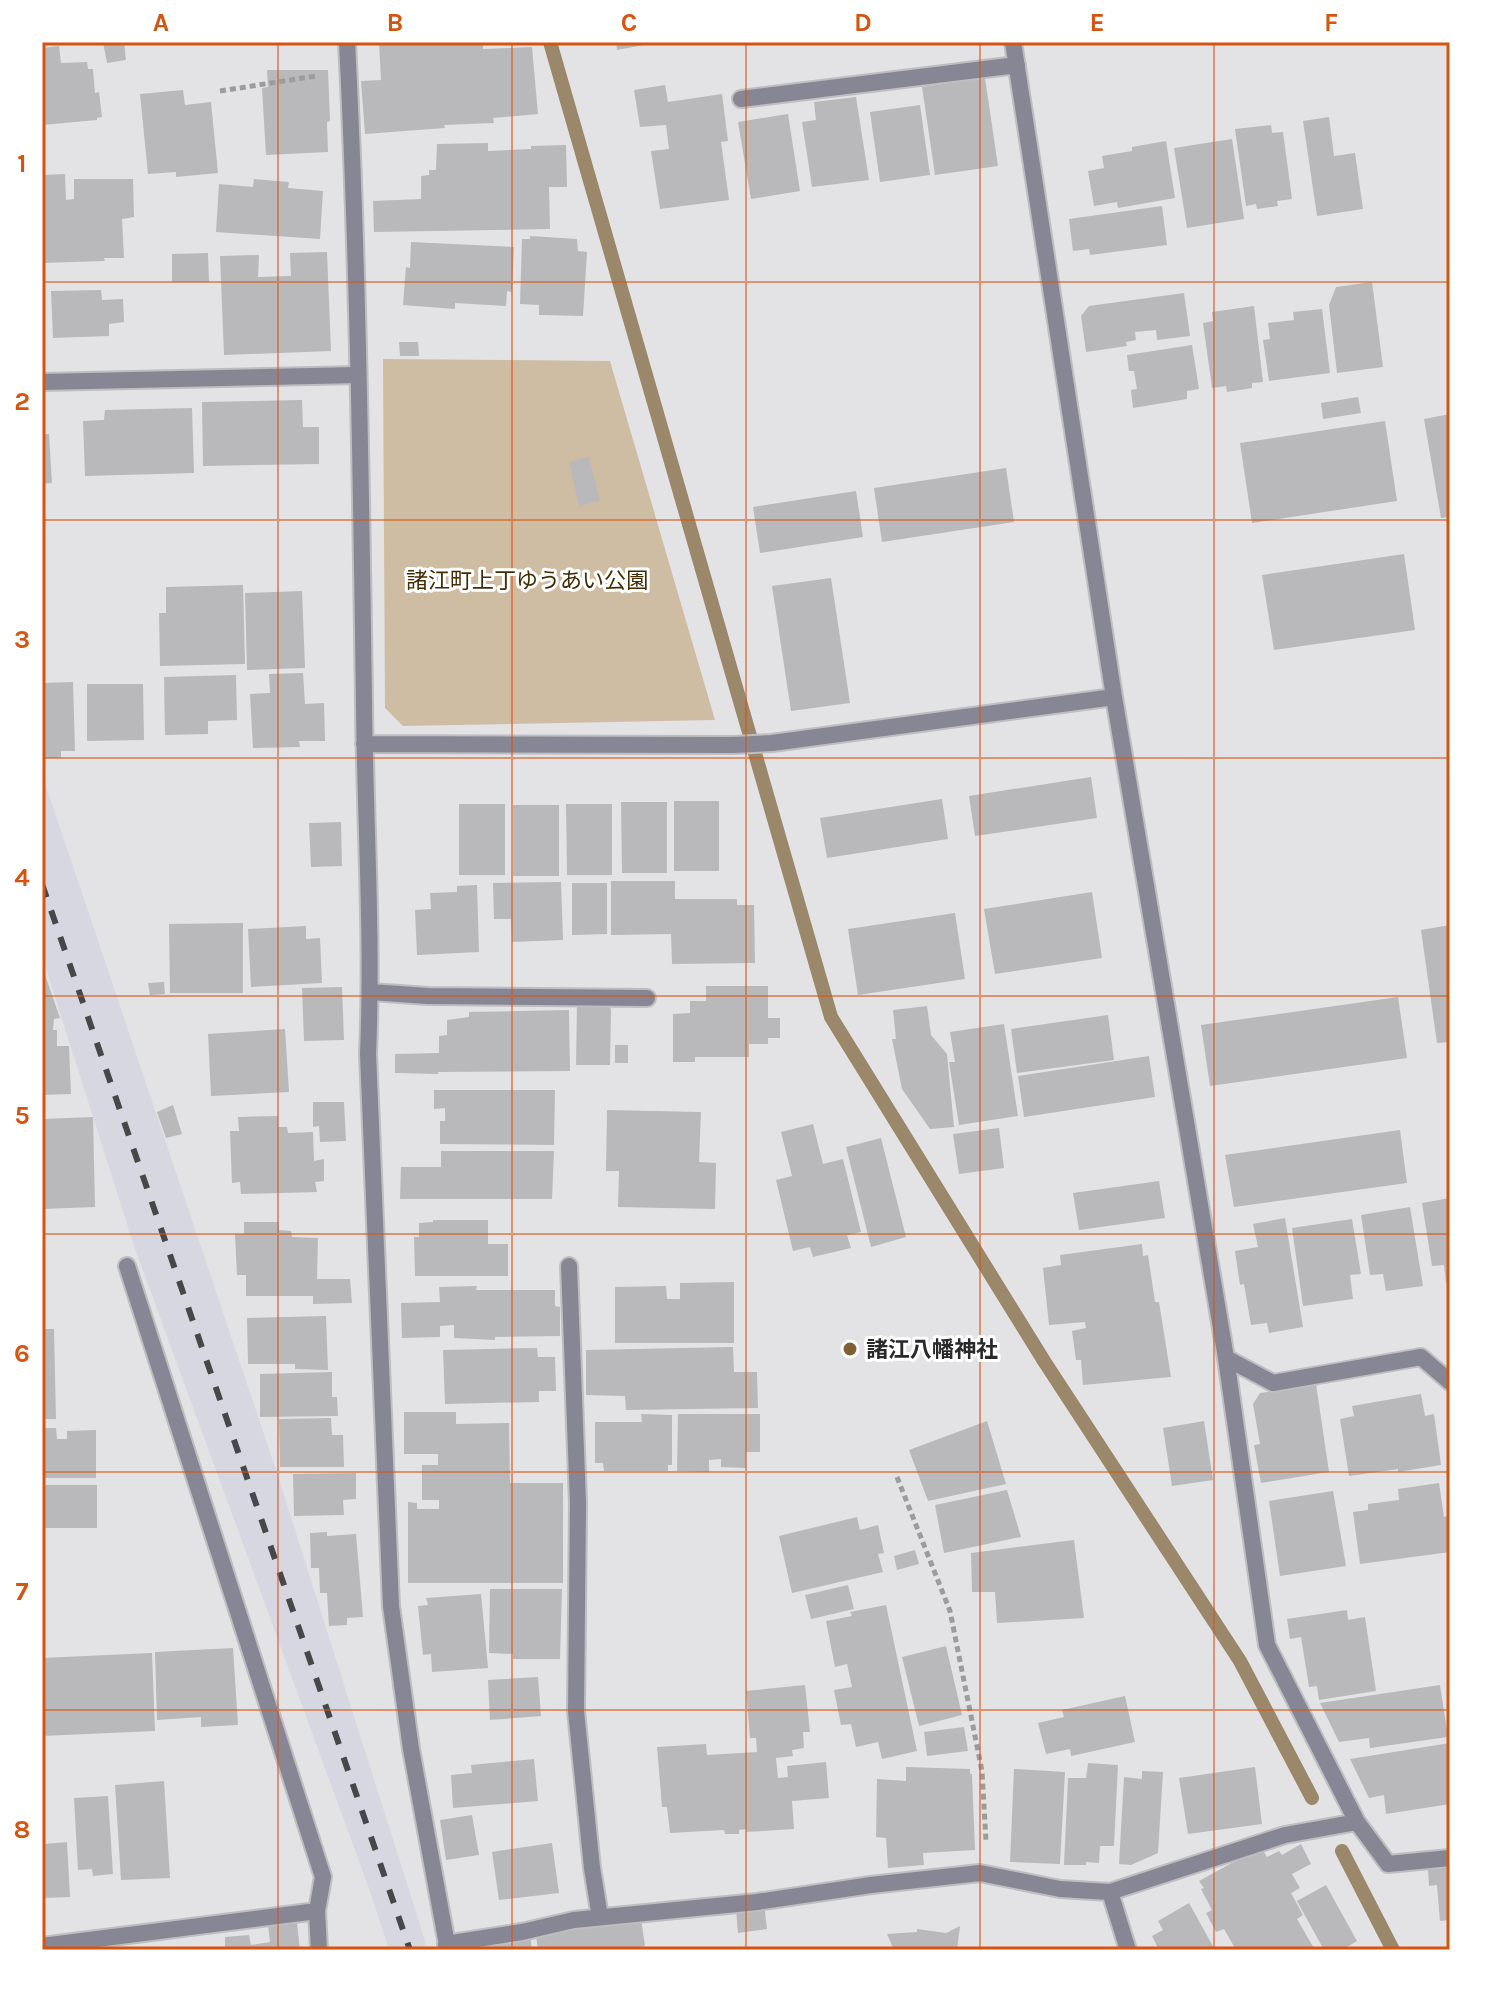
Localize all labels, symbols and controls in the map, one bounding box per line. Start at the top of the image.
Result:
text: A [153,7,169,38]
text: B [387,7,403,38]
text: C [621,7,637,38]
text: D [854,7,872,38]
text: E [1089,7,1105,38]
text: F [1324,7,1338,38]
text: 1 [17,148,27,179]
text: 2 [14,386,30,417]
park label: 諸江町上丁ゆうあい公園 [406,568,648,594]
text: 3 [14,624,30,655]
text: 4 [14,862,30,893]
text: 5 [14,1100,30,1131]
place label: 諸江八幡神社 [866,1337,998,1363]
text: 6 [14,1338,30,1369]
marker: 諸江八幡神社 [841,1340,859,1358]
text: 7 [16,1576,29,1607]
text: 8 [14,1814,30,1845]

